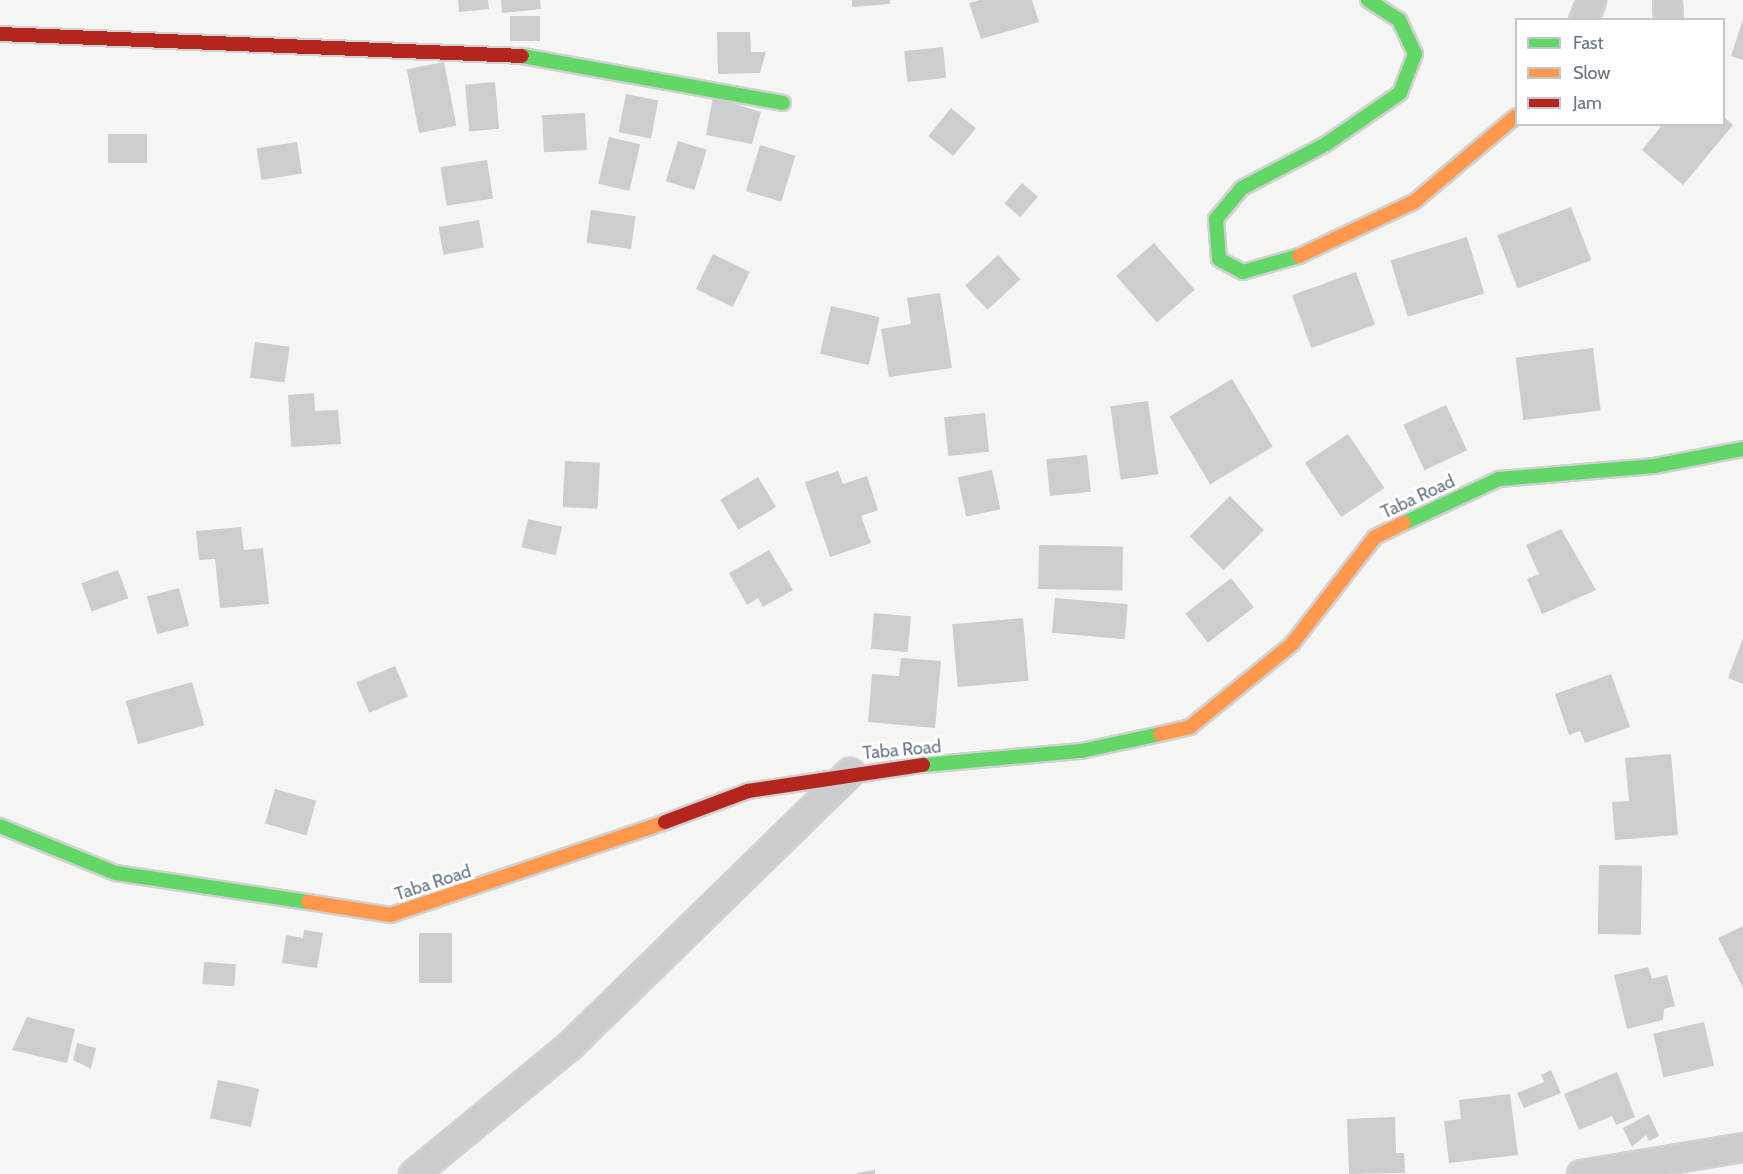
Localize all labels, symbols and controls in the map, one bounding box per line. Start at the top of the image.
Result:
legend [1515,18,1725,126]
text: Fast [1573,32,1604,54]
text: Slow [1573,62,1610,84]
text: Jam [1573,92,1602,114]
street label: Taba Road [1378,471,1458,523]
street label: Taba Road [862,736,942,764]
street label: Taba Road [392,861,474,905]

